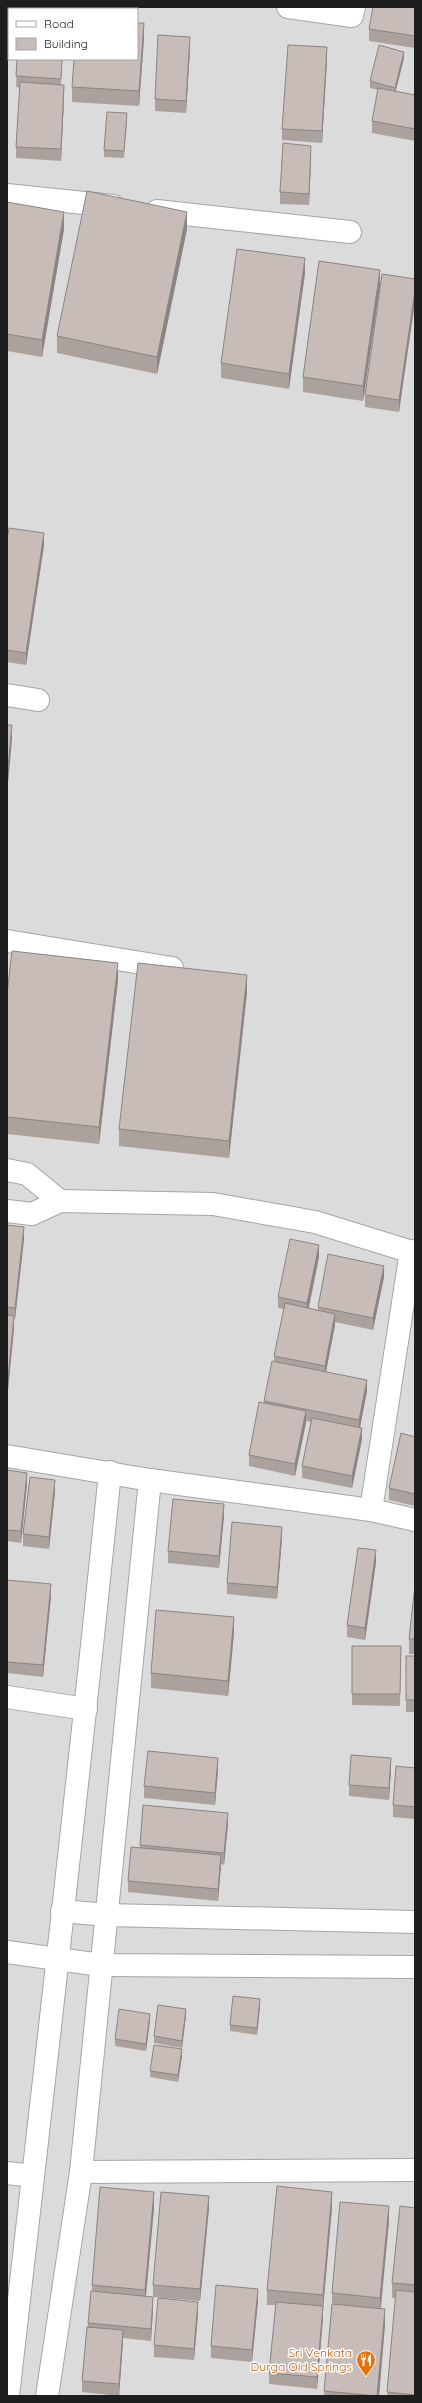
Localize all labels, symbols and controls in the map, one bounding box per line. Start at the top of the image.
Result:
legend [8,8,138,60]
text: Road [44,16,74,31]
text: Building [44,36,88,51]
place label: Sri Venkata Durga Old Springs [251,2345,352,2374]
restaurant icon: Sri Venkata Durga Old Springs [355,2349,377,2377]

